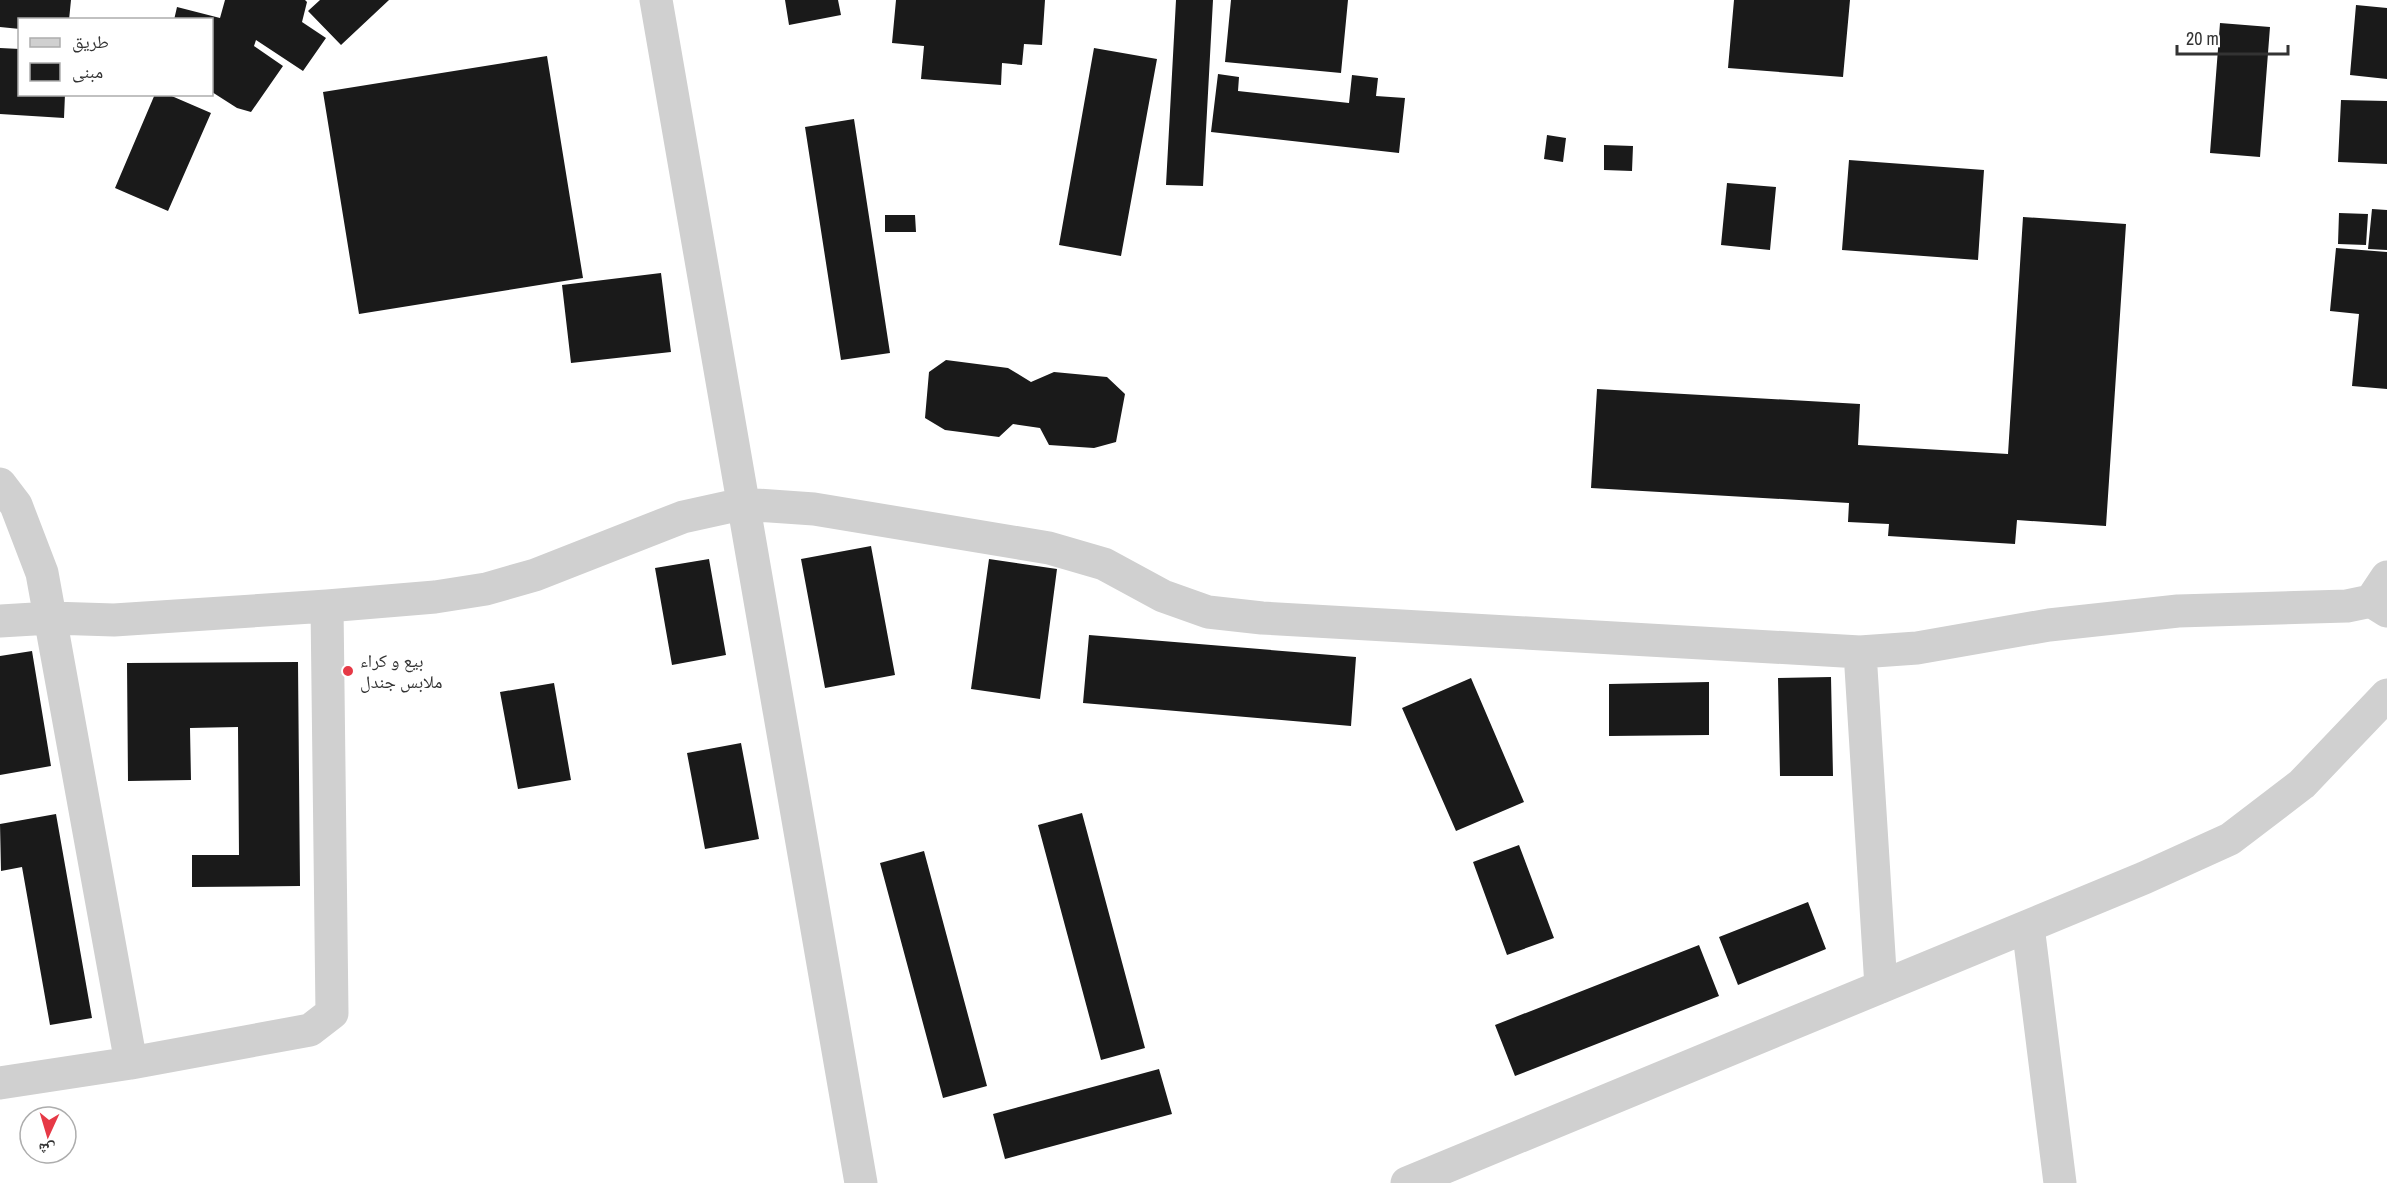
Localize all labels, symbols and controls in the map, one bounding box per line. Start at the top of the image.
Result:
legend [18,18,213,96]
scale bar [2177,18,2288,56]
text: 20 m [2186,26,2219,51]
text: طريق [72,29,109,54]
text: مبنى [72,59,103,84]
place label: بيع و كراء ملابس جندل [360,648,443,694]
marker: بيع و كراء ملابس جندل [341,664,355,678]
north arrow [18,1105,78,1165]
text: ش [38,1138,56,1162]

